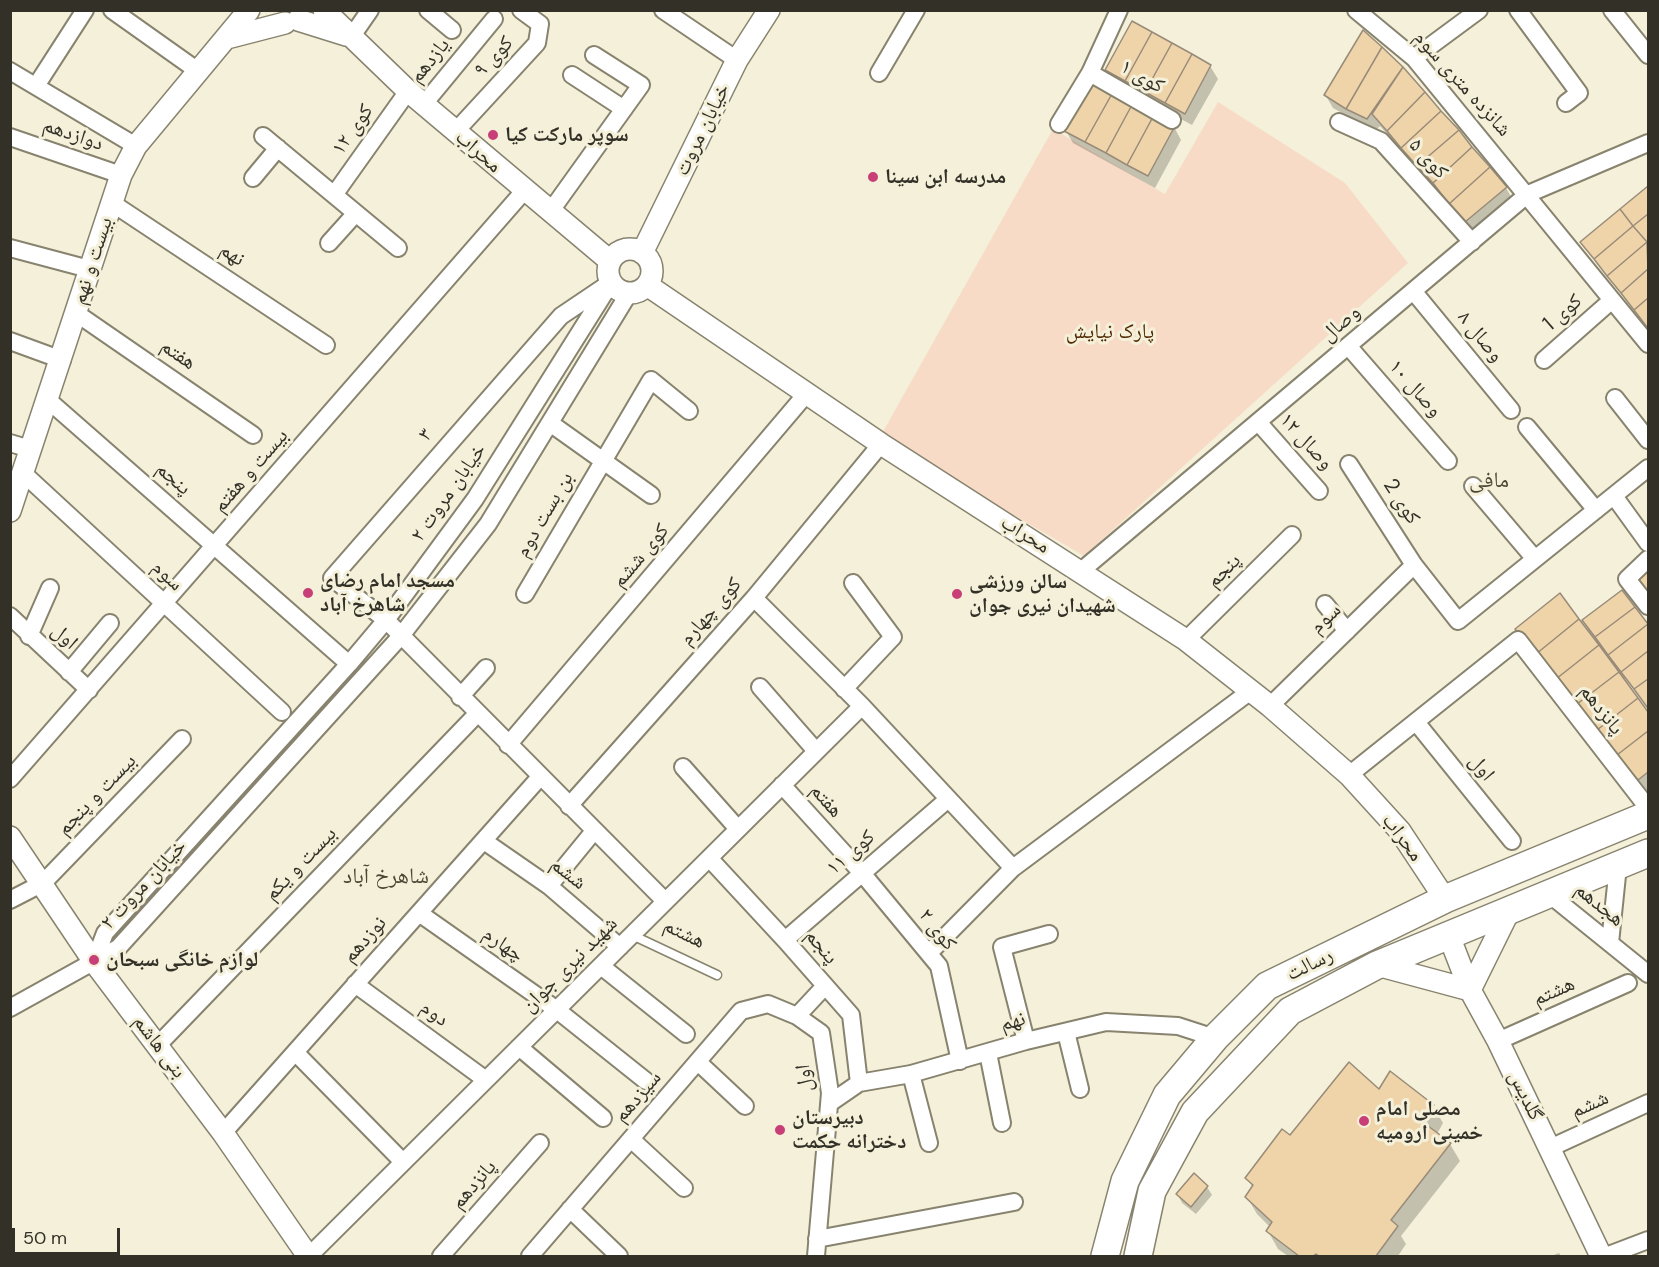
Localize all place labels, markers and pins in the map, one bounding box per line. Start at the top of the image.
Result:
place label: سوپر مارکت کیا [505,122,629,148]
marker: سوپر مارکت کیا [486,128,500,142]
place label: مدرسه ابن سینا [885,164,1006,190]
marker: مدرسه ابن سینا [866,170,880,184]
place label: مسجد امام رضای شاهرخ آباد [320,568,455,618]
place label: سالن ورزشی شهیدان نیری جوان [969,569,1116,619]
marker: مسجد امام رضای شاهرخ آباد [301,586,315,600]
marker: سالن ورزشی شهیدان نیری جوان [950,587,964,601]
place label: لوازم خانگی سبحان [106,947,258,973]
marker: لوازم خانگی سبحان [87,953,101,967]
place label: مصلی امام خمینی ارومیه [1376,1096,1483,1146]
place label: دبیرستان دخترانه حکمت [792,1105,906,1155]
marker: مصلی امام خمینی ارومیه [1357,1114,1371,1128]
marker: دبیرستان دخترانه حکمت [773,1123,787,1137]

